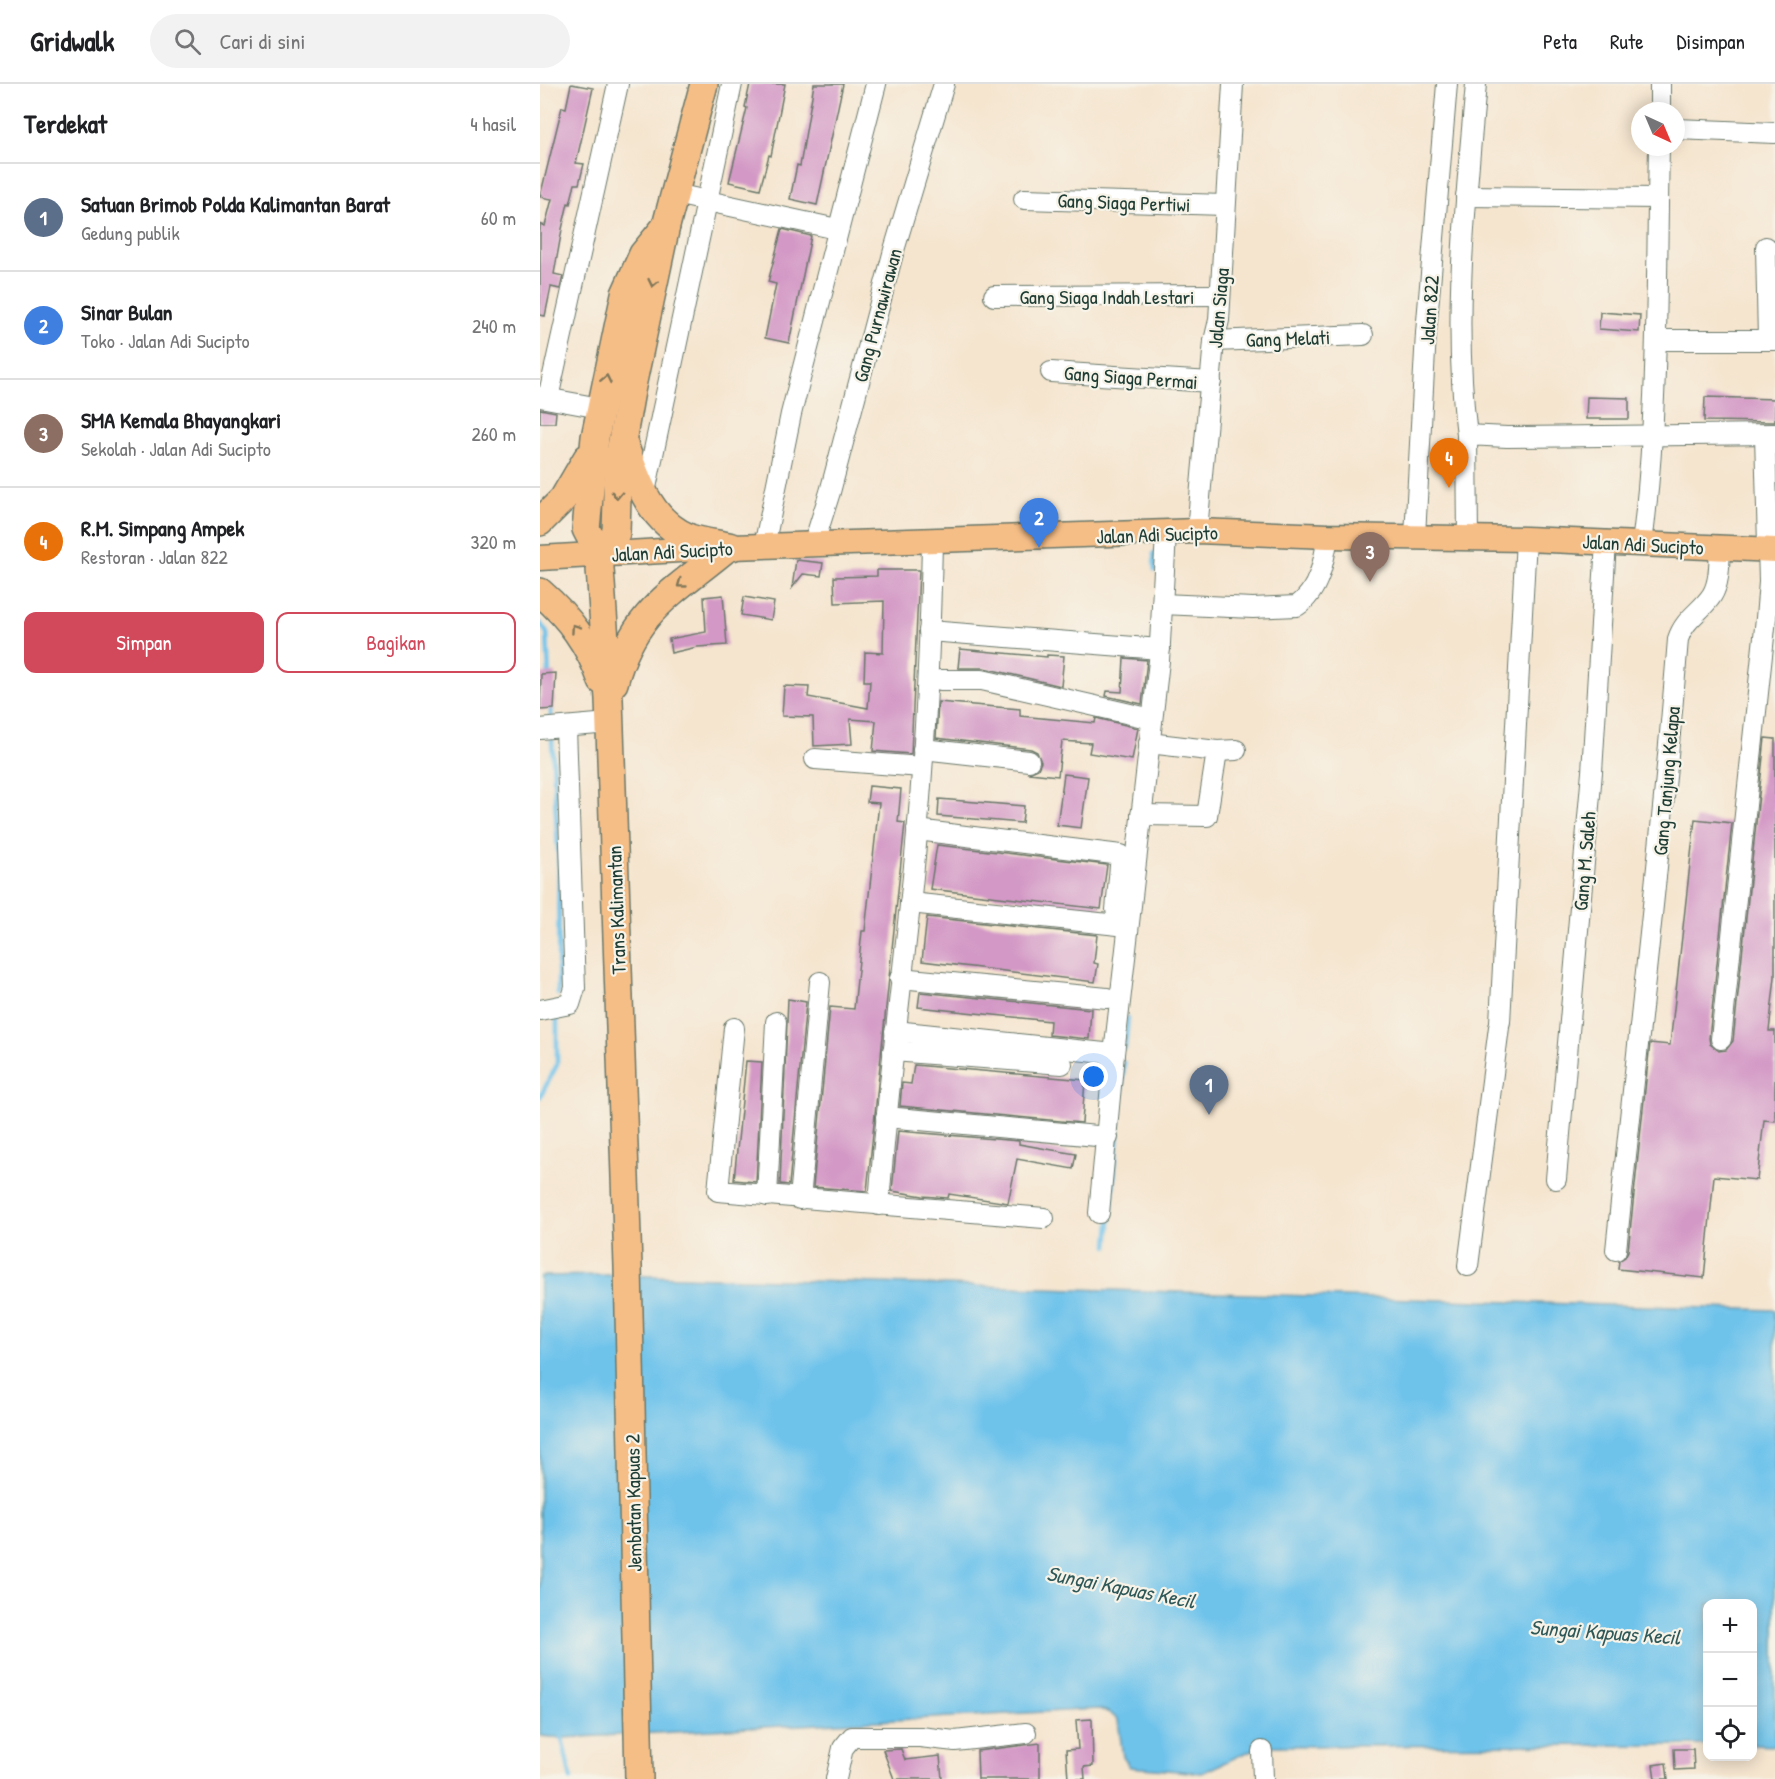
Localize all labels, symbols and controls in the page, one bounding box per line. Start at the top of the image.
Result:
search box [150,14,570,68]
text: Gridwalk [30,22,114,60]
icon: search [171,25,204,58]
text: Cari di sini [219,26,305,56]
text: Peta [1543,27,1577,56]
text: Rute [1610,27,1644,56]
text: Disimpan [1677,27,1745,56]
north arrow [1631,102,1685,156]
text: Terdekat [24,106,107,141]
text: 4 hasil [470,110,516,137]
street label: Gang Siaga Pertiwi [1057,186,1191,218]
text: Satuan Brimob Polda Kalimantan Barat [81,189,390,219]
text: 1 [40,204,47,231]
text: 60 m [481,204,516,231]
text: Gedung publik [81,219,180,246]
street label: Gang Purnawirawan [846,245,908,385]
street label: Jalan Siaga [1201,267,1235,349]
street label: Jalan 822 [1413,274,1445,346]
one-way arrow [648,278,661,288]
street label: Gang Siaga Indah Lestari [1019,283,1195,310]
text: Sinar Bulan [81,297,173,327]
text: 2 [39,312,48,339]
text: 240 m [472,312,516,339]
street label: Gang Melati [1245,323,1331,353]
text: Toko · Jalan Adi Sucipto [81,327,250,354]
street label: Gang Siaga Permai [1063,359,1199,395]
one-way arrow [599,375,612,385]
text: SMA Kemala Bhayangkari [81,405,281,435]
text: 3 [39,420,48,447]
text: 260 m [472,420,516,447]
text: Sekolah · Jalan Adi Sucipto [81,435,271,462]
pin: 4 [1430,438,1468,488]
one-way arrow [611,491,623,500]
pin: 2 [1020,498,1058,548]
text: R.M. Simpang Ampek [81,513,244,543]
street label: Jalan Adi Sucipto [1096,518,1218,550]
street label: Jalan Adi Sucipto [1582,527,1704,561]
text: 4 [40,528,47,555]
text: 320 m [471,528,516,555]
pin: 3 [1350,532,1390,582]
street label: Jalan Adi Sucipto [611,534,733,568]
text: Restoran · Jalan 822 [81,543,228,570]
one-way arrow [677,577,688,588]
button: Simpan [24,612,264,673]
button: Bagikan [276,612,516,673]
one-way arrow [571,623,582,634]
street label: Gang Tanjung Kelapa [1646,705,1686,857]
street label: Gang M. Saleh [1566,810,1602,912]
street label: Trans Kalimantan [600,845,632,975]
your location [1079,1062,1108,1091]
pin: 1 [1190,1066,1228,1115]
street label: Jembatan Kapuas 2 [618,1433,648,1572]
water label: Sungai Kapuas Kecil [1045,1558,1199,1616]
map controls [1703,1599,1757,1761]
button: + [1703,1599,1757,1653]
water label: Sungai Kapuas Kecil [1529,1612,1682,1652]
button: − [1703,1653,1757,1707]
button: locate [1703,1707,1757,1761]

